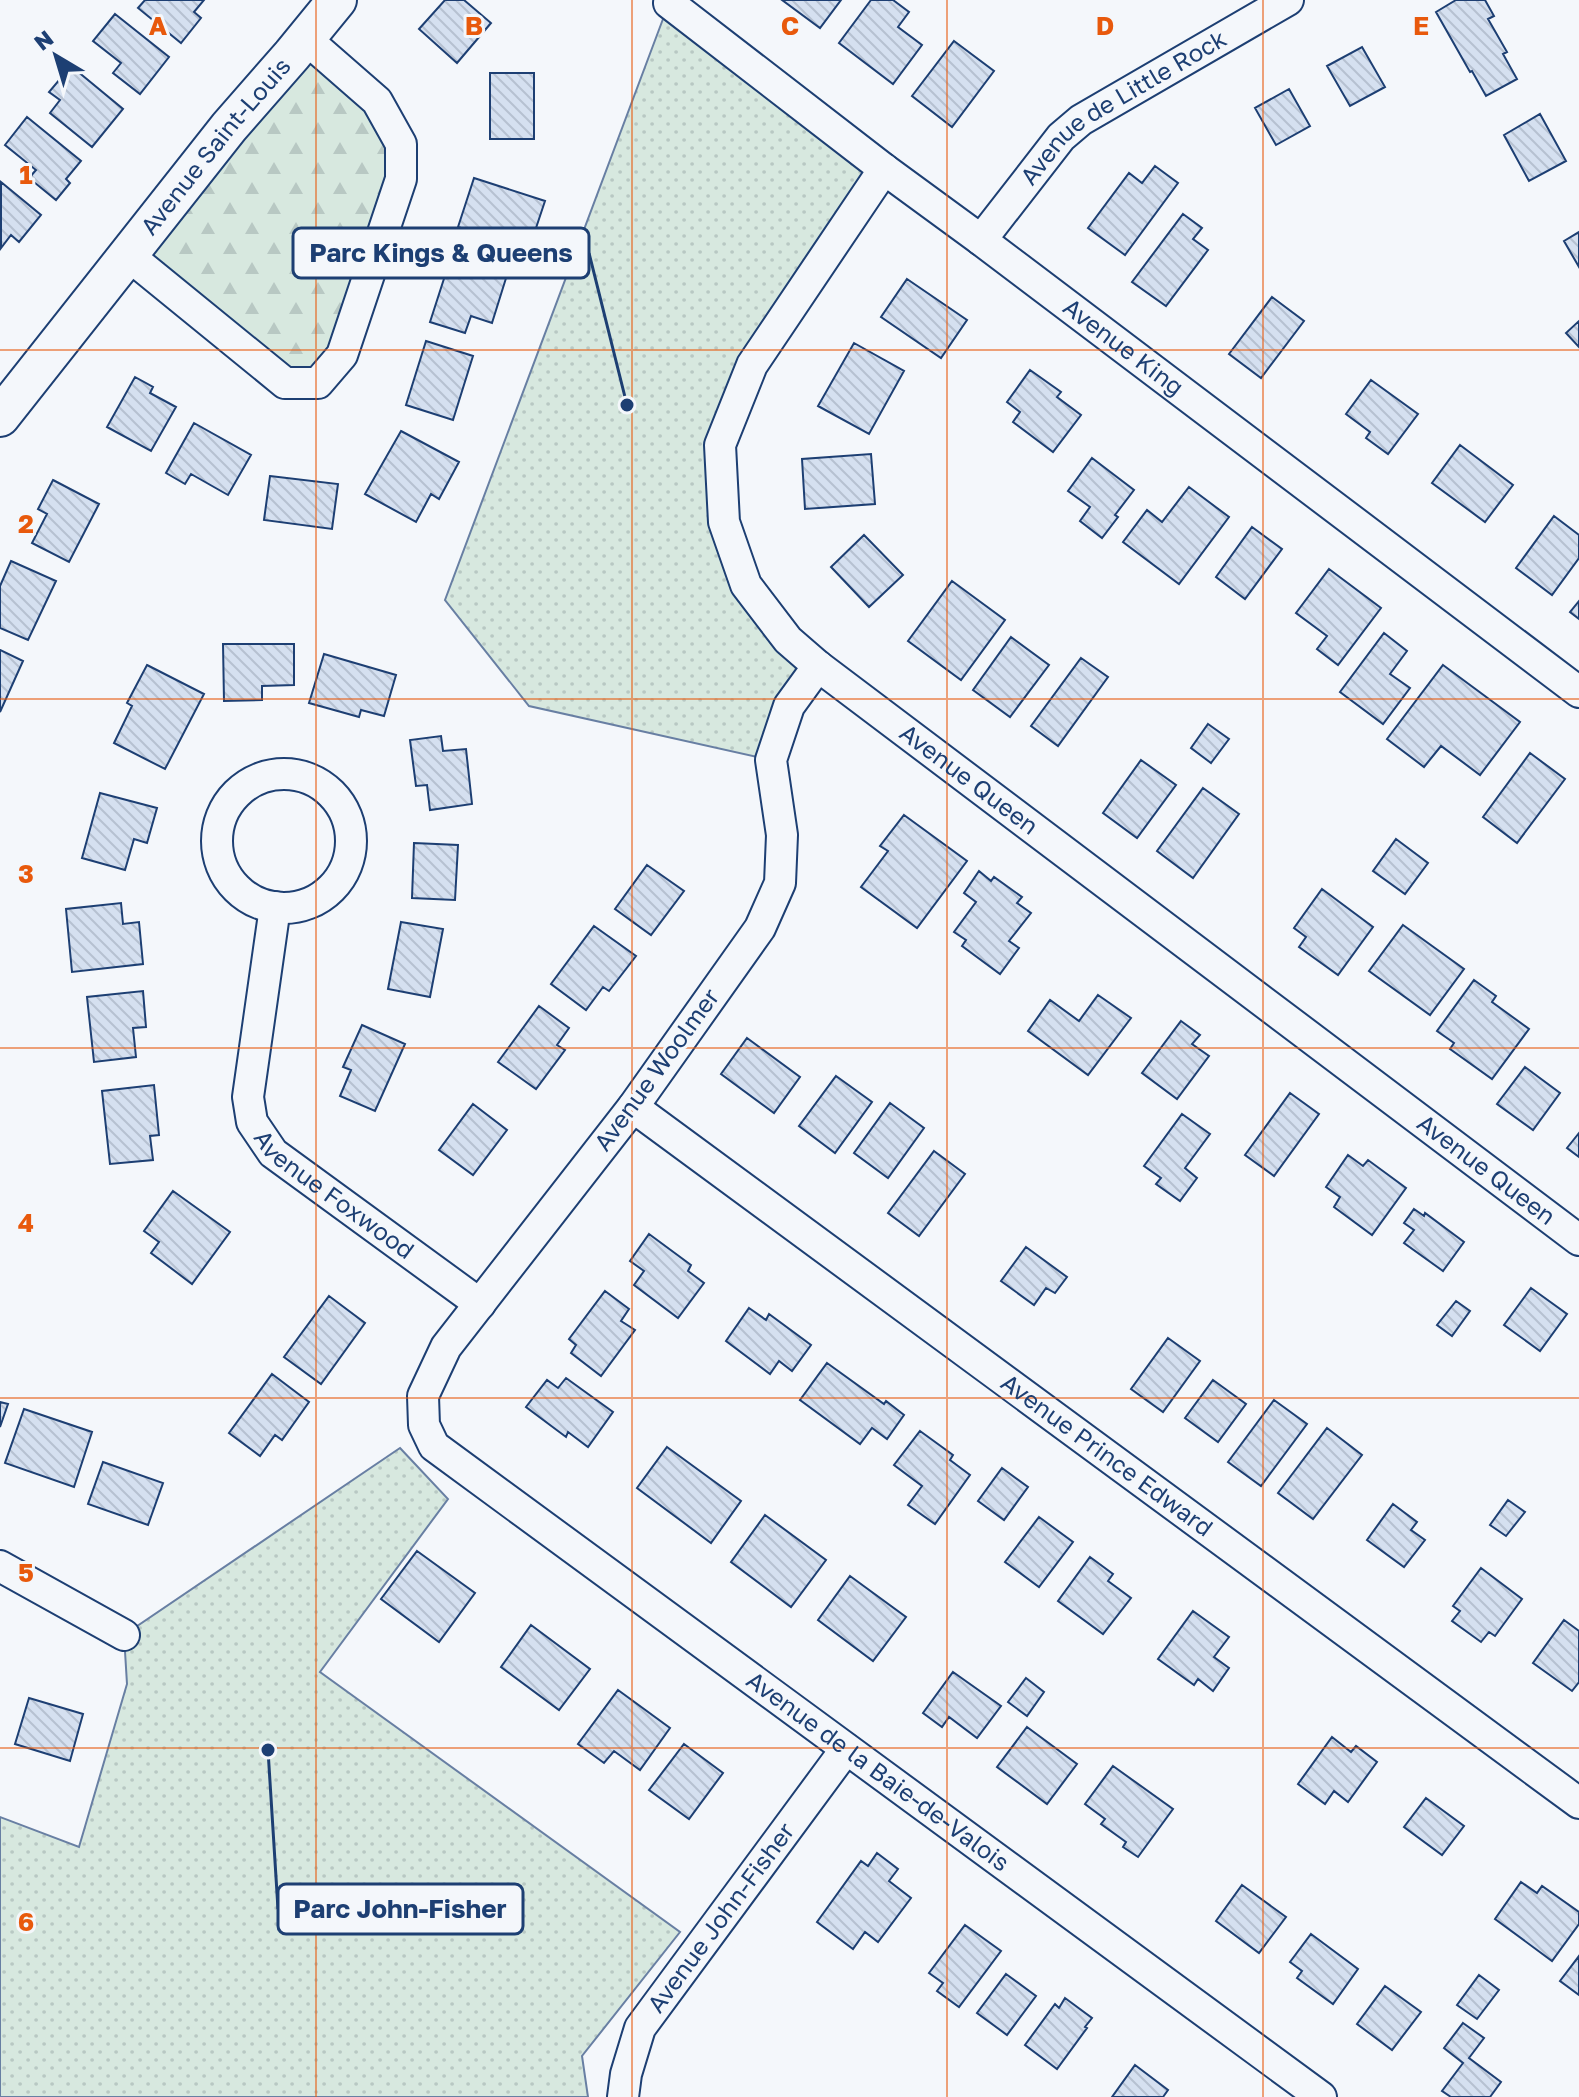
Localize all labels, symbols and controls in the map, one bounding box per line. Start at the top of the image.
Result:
text: A [149,10,168,41]
text: B [465,10,483,41]
text: C [781,10,799,41]
text: D [1096,10,1114,41]
text: E [1413,10,1429,41]
north arrow [16,16,96,96]
street label: Avenue de Little Rock [1013,23,1231,190]
text: N [28,24,58,56]
street label: Avenue Saint-Louis [134,51,296,240]
text: 1 [19,159,33,190]
callout: Parc Kings & Queens [293,228,589,278]
text: Parc Kings & Queens [309,237,573,268]
street label: Avenue King [1058,291,1190,401]
text: 2 [18,508,34,539]
street label: Avenue Queen [895,717,1044,840]
text: 3 [18,858,34,889]
street label: Avenue Woolmer [587,982,724,1156]
street label: Avenue Queen [1412,1107,1562,1230]
street label: Avenue Foxwood [249,1124,420,1264]
text: 4 [18,1207,34,1238]
street label: Avenue Prince Edward [996,1367,1219,1542]
text: 5 [18,1557,34,1588]
street label: Avenue de la Baie-de-Valois [742,1664,1016,1877]
street label: Avenue John-Fisher [640,1817,800,2018]
callout: Parc John-Fisher [278,1884,523,1934]
text: Parc John-Fisher [293,1893,507,1924]
text: 6 [18,1906,34,1937]

